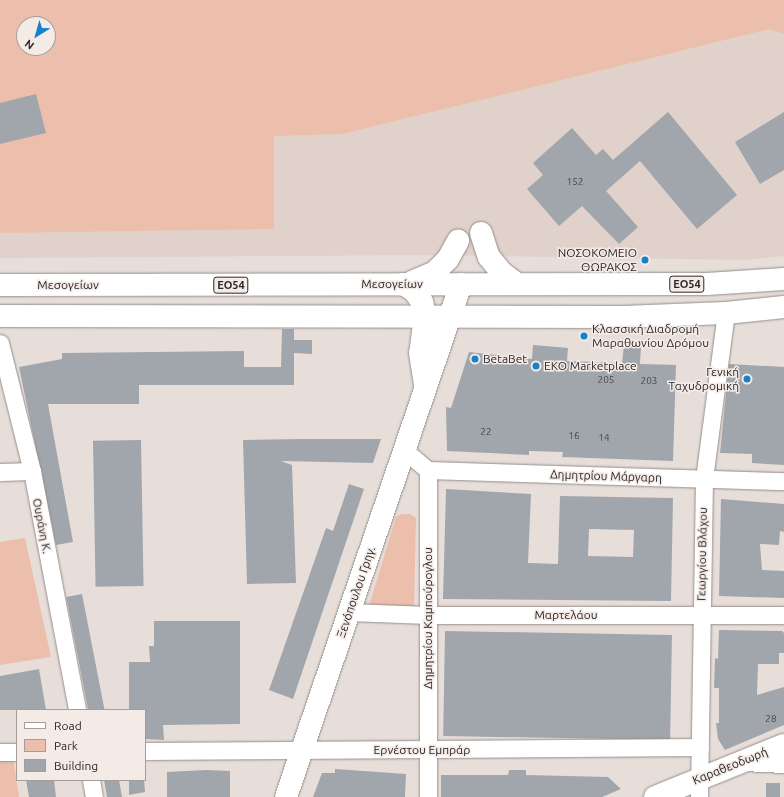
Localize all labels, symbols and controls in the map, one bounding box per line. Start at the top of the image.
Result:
north arrow [16,16,56,56]
text: N [22,38,36,52]
house number: 152 [567,176,583,188]
place label: ΝΟΣΟΚΟΜΕΙΟ ΘΩΡΑΚΟΣ [558,246,637,274]
marker: ΝΟΣΟΚΟΜΕΙΟ ΘΩΡΑΚΟΣ [640,255,650,265]
road number: ΕΟ54 [669,275,705,293]
road number: ΕΟ54 [213,276,249,294]
street label: Μεσογείων [361,277,423,291]
street label: Μεσογείων [37,278,99,292]
place label: Κλασσική Διαδρομή Μαραθωνίου Δρόμου [592,322,709,350]
marker: Κλασσική Διαδρομή Μαραθωνίου Δρόμου [579,331,589,341]
place label: BetaBet [483,352,527,366]
marker: BetaBet [470,354,480,364]
place label: EKO Marketplace [544,359,637,373]
marker: EKO Marketplace [531,361,541,371]
place label: Γενική Ταχυδρομική [668,365,739,393]
house number: 205 [598,374,614,386]
marker: Γενική Ταχυδρομική [742,374,752,384]
house number: 203 [641,375,657,387]
house number: 22 [480,426,492,438]
house number: 16 [568,430,580,442]
house number: 14 [598,432,610,444]
street label: Δημητρίου Μάργαρη [550,467,662,485]
street label: Ουράνη Κ. [30,497,54,555]
street label: Γεωργίου Βλάχου [694,507,710,601]
street label: Ξενόπουλου Γρηγ. [334,544,378,640]
street label: Δημητρίου Καμπούρογλου [421,547,435,689]
street label: Μαρτελάου [534,608,598,622]
legend [16,709,146,781]
house number: 28 [765,713,777,725]
text: Road [54,719,82,732]
text: Park [54,739,78,752]
street label: Ερνέστου Εμπράρ [374,743,470,757]
street label: Καραθεοδωρή [690,744,770,788]
text: Building [54,759,98,772]

